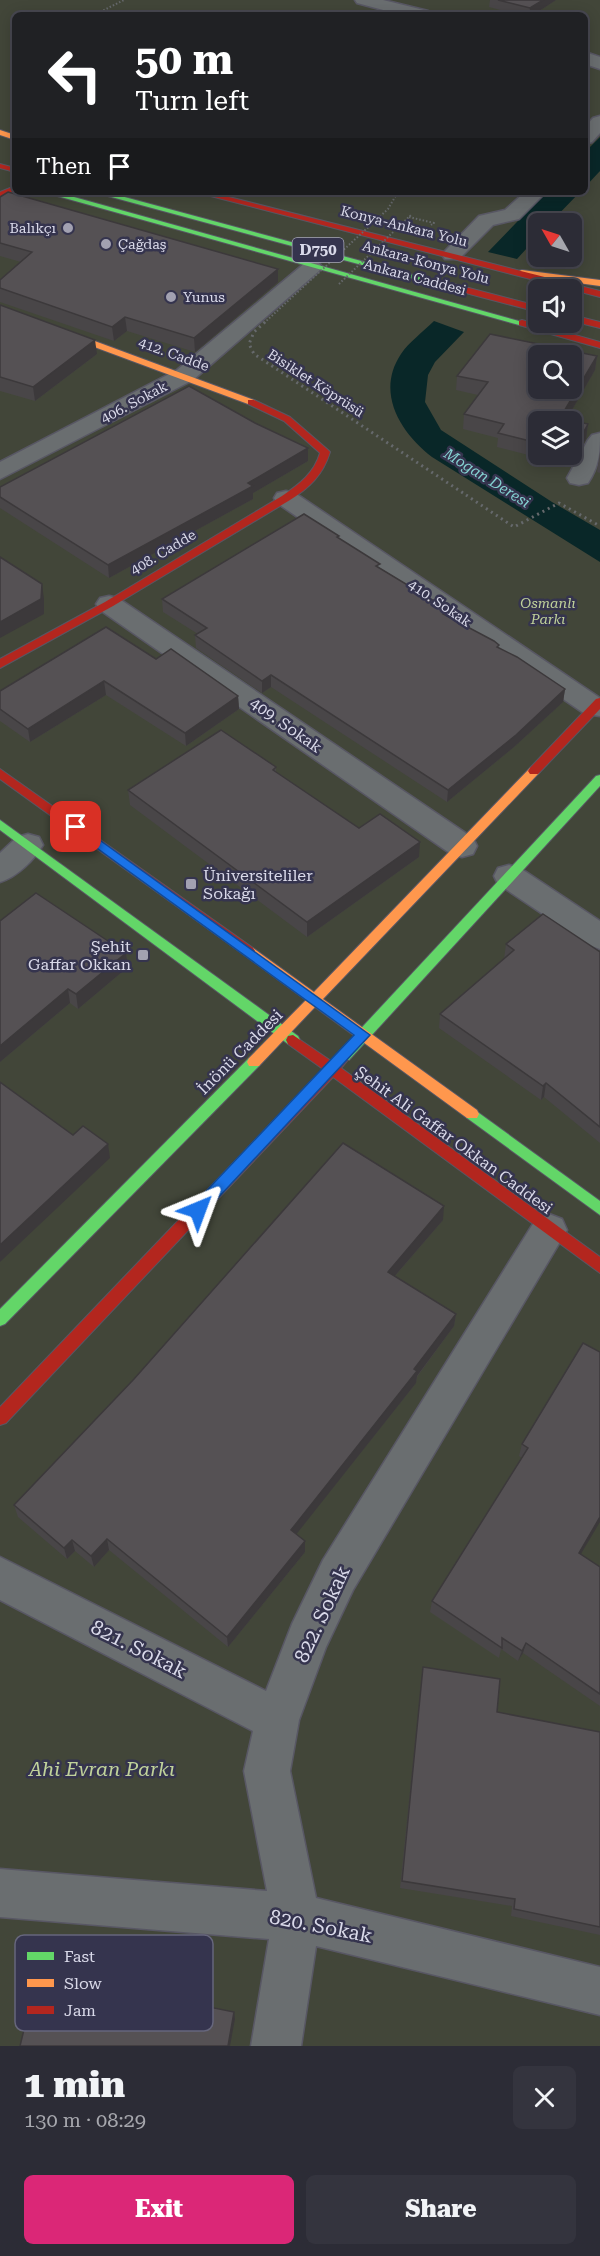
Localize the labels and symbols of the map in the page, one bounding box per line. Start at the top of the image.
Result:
street label: Konya-Ankara Yolu [339,203,469,250]
north arrow [528,213,582,267]
place label: Balıkçı [10,220,57,236]
marker: Balıkçı [61,221,75,235]
place label: Çağdaş [118,236,167,252]
marker: Çağdaş [99,237,113,251]
street label: Ankara-Konya Yolu [361,237,491,287]
road number: D750 [292,238,344,262]
street label: Ankara Caddesi [362,256,469,299]
place label: Yunus [183,289,225,305]
marker: Yunus [164,290,178,304]
street label: 412. Cadde [137,334,212,374]
street label: Bisiklet Köprüsü [265,346,367,420]
street label: 406. Sokak [98,378,170,426]
water label: Mogan Deresi [440,444,534,512]
street label: 408. Cadde [127,526,199,578]
street label: 410. Sokak [405,576,475,630]
park label: Osmanlı Parkı [520,595,576,627]
street label: 409. Sokak [246,693,326,757]
pin [50,801,101,852]
place label: Üniversiteliler Sokağı [203,866,313,903]
marker: Üniversiteliler Sokağı [184,877,198,891]
place label: Şehit Gaffar Okkan [28,937,131,974]
marker: Şehit Gaffar Okkan [136,948,150,962]
street label: İnönü Caddesi [194,1006,286,1098]
street label: Şehit Ali Gaffar Okkan Caddesi [352,1062,556,1218]
position arrow [166,1178,230,1242]
street label: 822. Sokak [289,1561,355,1666]
street label: 821. Sokak [87,1615,191,1684]
park label: Ahi Evran Parkı [28,1757,175,1781]
street label: 820. Sokak [267,1904,375,1948]
legend [15,1935,213,2031]
text: Fast [64,1947,95,1966]
text: Slow [64,1974,102,1993]
text: Jam [64,2001,96,2020]

